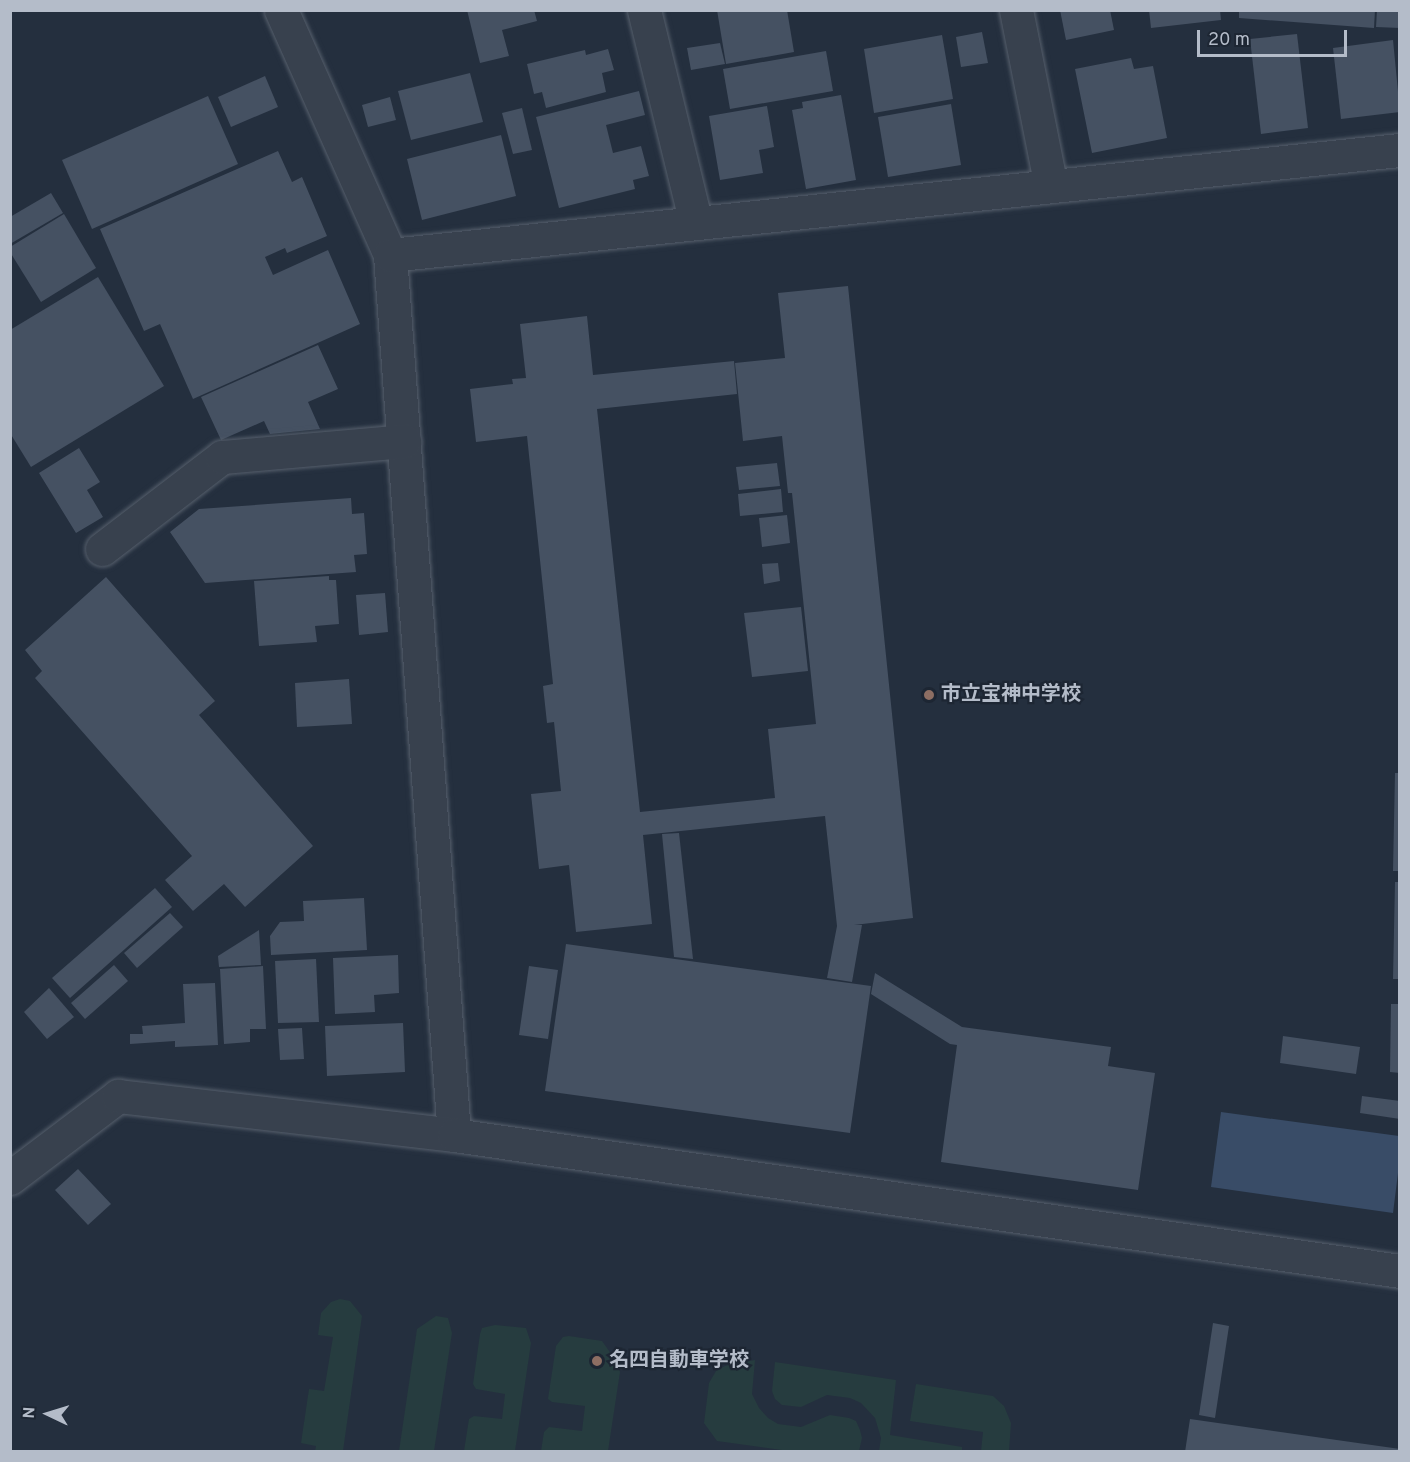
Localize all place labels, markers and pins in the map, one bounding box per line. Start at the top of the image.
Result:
place label: 市立宝神中学校 [941,683,1081,707]
marker: 市立宝神中学校 [922,688,936,702]
place label: 名四自動車学校 [609,1349,749,1373]
marker: 名四自動車学校 [590,1354,604,1368]

